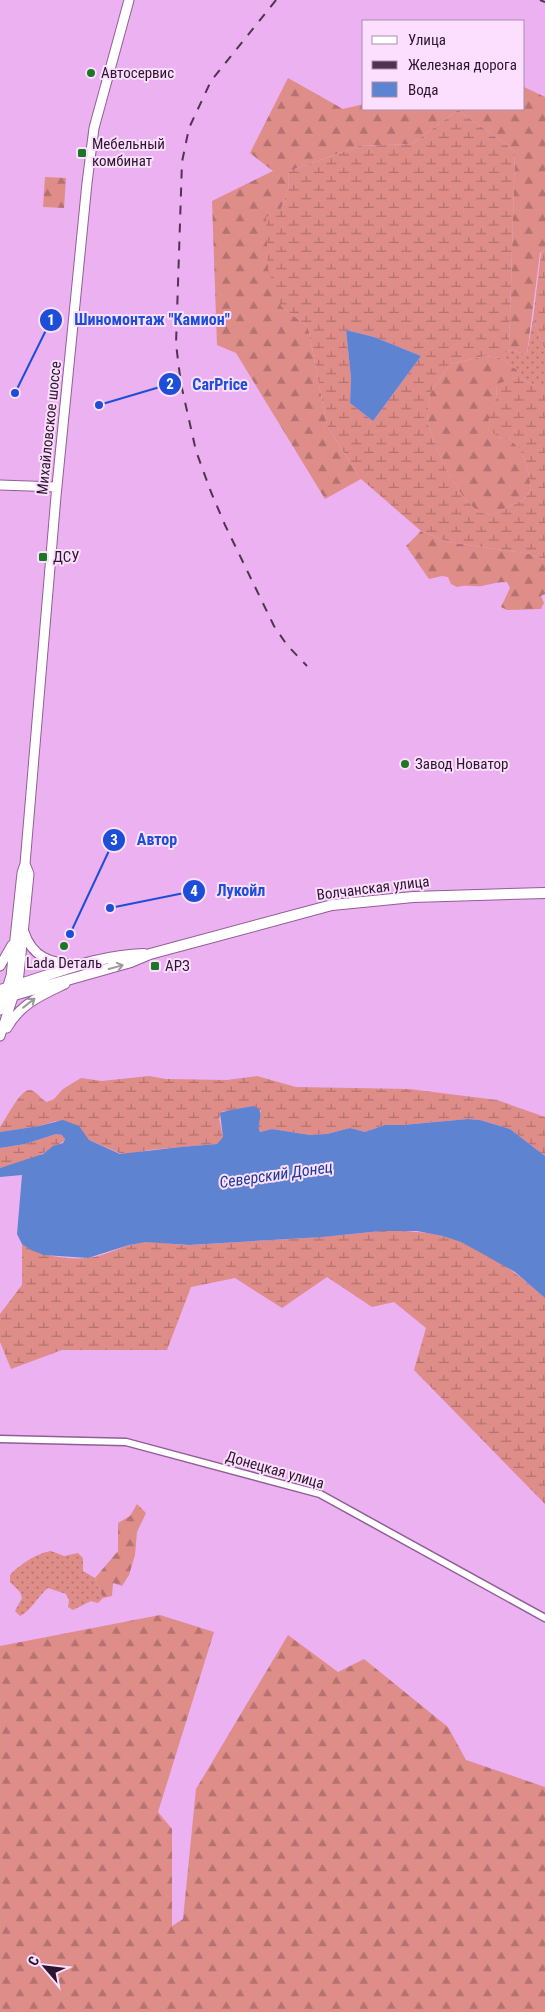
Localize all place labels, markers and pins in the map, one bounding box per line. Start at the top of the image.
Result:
place label: Автосервис [101,64,174,82]
marker: Автосервис [85,67,97,79]
place label: Мебельный комбинат [92,135,165,170]
marker: Мебельный комбинат [76,147,88,159]
callout: Шиномонтаж "Камион" [39,304,239,335]
callout: CarPrice [158,369,258,400]
place label: ДСУ [53,548,79,566]
marker: ДСУ [37,551,49,563]
place label: Завод Новатор [415,755,508,773]
marker: Завод Новатор [399,758,411,770]
callout: Автор [102,824,187,855]
callout: Лукойл [182,875,275,906]
marker: Lada Dеталь [58,940,70,952]
place label: Lada Dеталь [26,954,102,972]
place label: АРЗ [165,957,190,975]
marker: АРЗ [149,960,161,972]

